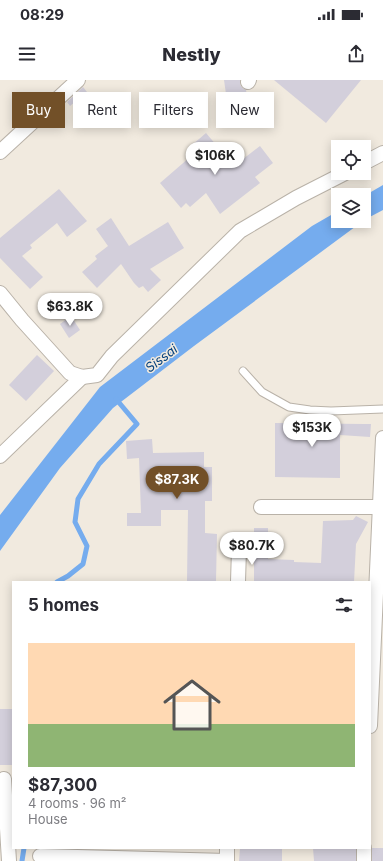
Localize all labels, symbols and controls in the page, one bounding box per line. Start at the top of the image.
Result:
text: 08:29 [20,5,64,24]
icon: menu [16,43,38,65]
icon: share [345,43,367,65]
text: Nestly [162,44,221,65]
chip: Buy [12,92,65,128]
chip: Rent [73,92,131,128]
chip: Filters [139,92,208,128]
chip: New [216,92,274,128]
map controls [331,140,371,228]
button: locate [331,140,371,180]
pin: $106K [187,142,243,176]
text: $106K [195,147,235,163]
button: layers [331,188,371,228]
pin: $63.8K [37,293,103,327]
text: $63.8K [47,298,93,314]
water label: Sissai [142,340,181,375]
pin: $153K [284,414,340,448]
text: $153K [292,419,332,435]
pin: $87.3K [144,466,210,500]
text: $87.3K [155,471,199,487]
pin: $80.7K [219,532,285,566]
text: $80.7K [229,537,275,553]
icon: filters [333,594,355,616]
text: 5 homes [28,595,99,615]
icon: home [156,669,228,741]
text: $87,300 [28,775,97,795]
text: 4 rooms · 96 m² [28,795,127,811]
text: House [28,811,68,827]

